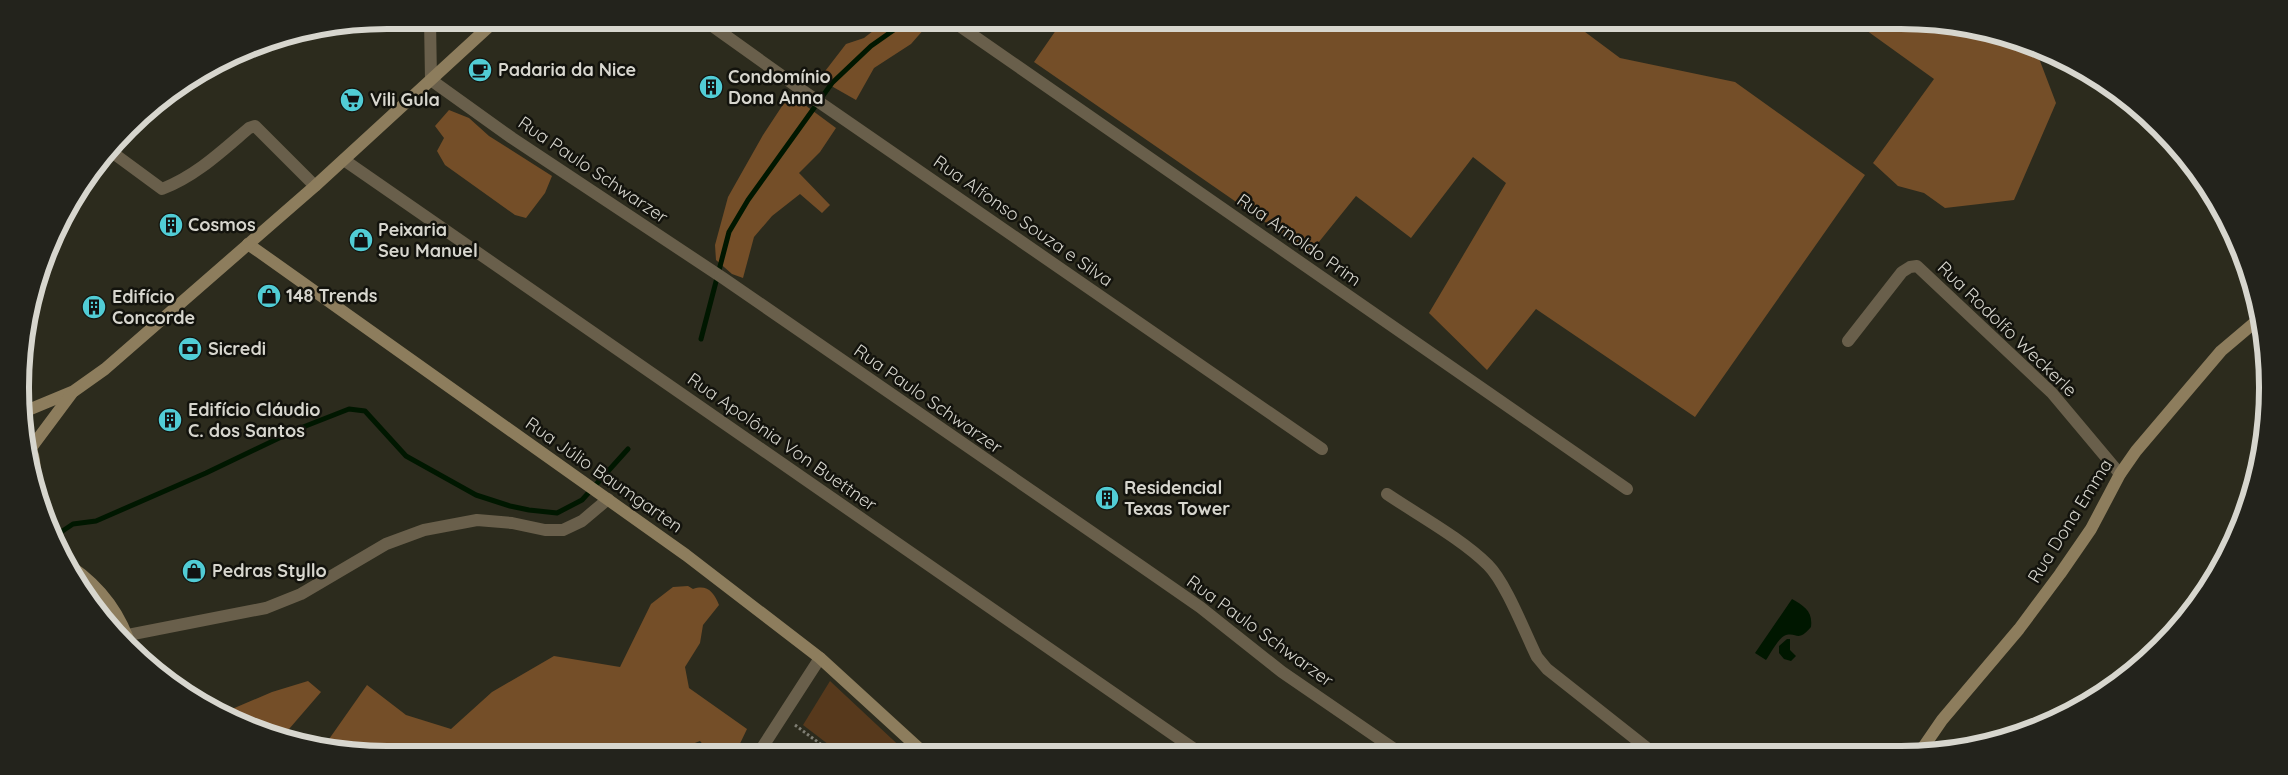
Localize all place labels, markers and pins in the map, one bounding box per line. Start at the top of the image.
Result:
cafe icon: Padaria da Nice [467,57,493,83]
place label: Padaria da Nice [498,58,636,81]
place label: Condomínio Dona Anna [728,65,831,109]
building icon: Condomínio Dona Anna [698,74,724,100]
supermarket icon: Vili Gula [339,87,365,113]
place label: Vili Gula [370,88,440,111]
building icon: Cosmos [158,212,184,238]
place label: Cosmos [188,213,256,236]
place label: Peixaria Seu Manuel [378,218,478,262]
shop icon: Peixaria Seu Manuel [348,227,374,253]
shop icon: 148 Trends [256,283,282,309]
place label: 148 Trends [286,284,378,307]
place label: Edifício Concorde [112,285,195,329]
building icon: Edifício Concorde [81,294,107,320]
bank icon: Sicredi [177,336,203,362]
place label: Sicredi [208,337,266,360]
place label: Edifício Cláudio C. dos Santos [188,398,320,442]
building icon: Edifício Cláudio C. dos Santos [157,407,183,433]
place label: Residencial Texas Tower [1124,476,1230,520]
building icon: Residencial Texas Tower [1094,485,1120,511]
shop icon: Pedras Styllo [181,558,207,584]
place label: Pedras Styllo [212,559,327,582]

